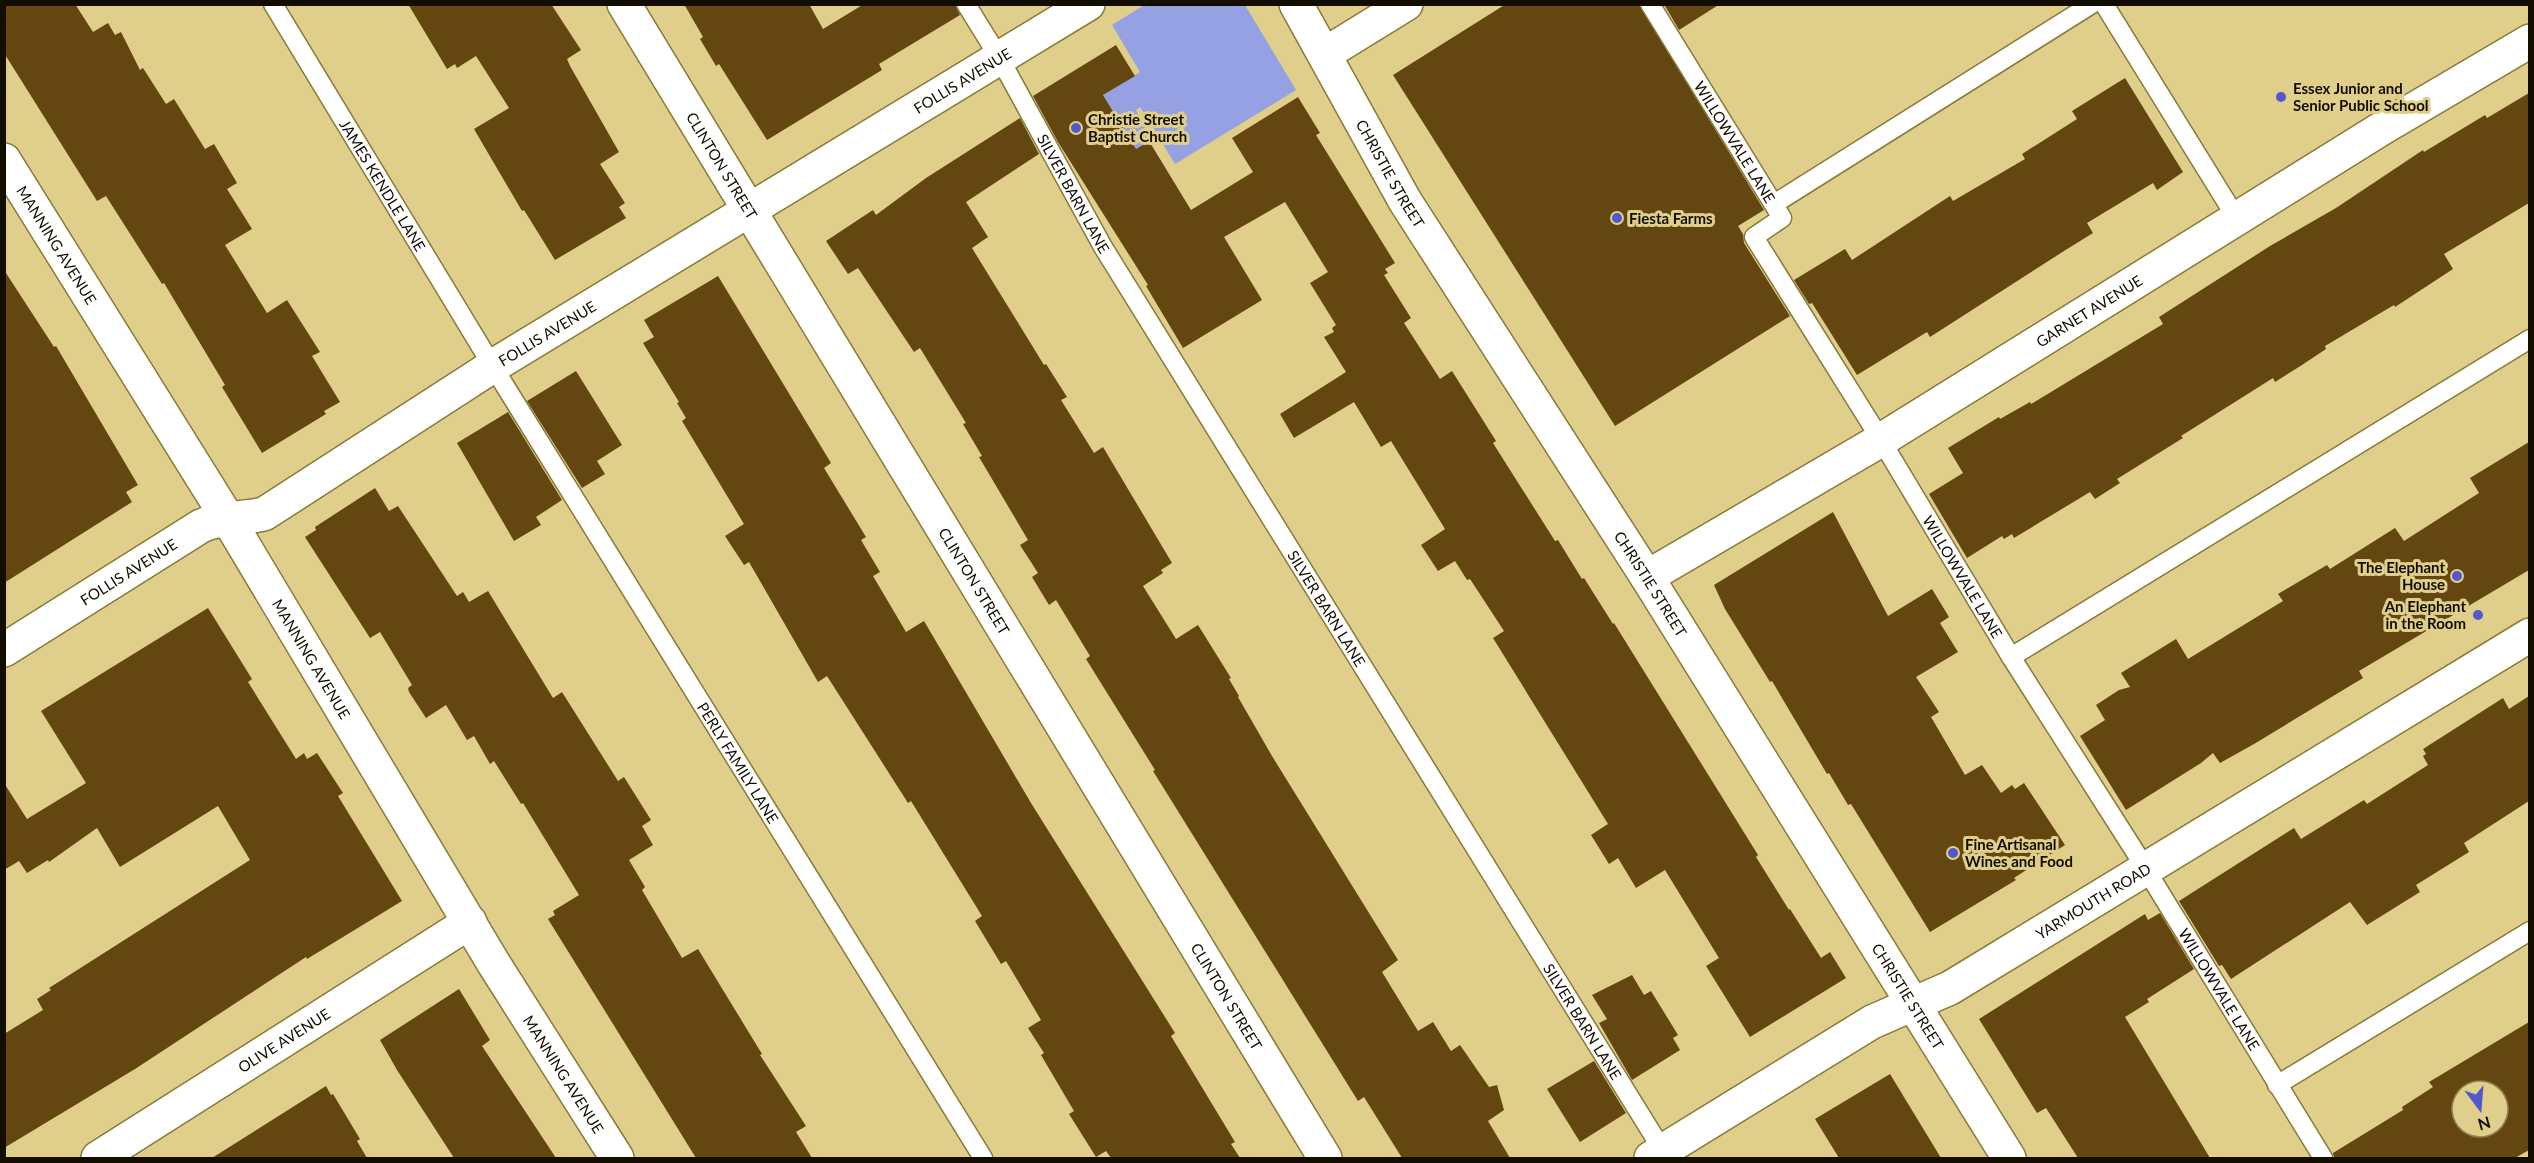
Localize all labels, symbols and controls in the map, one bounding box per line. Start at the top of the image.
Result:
street label: FOLLIS AVENUE [910,44,1014,117]
street label: WILLOWVALE LANE [1691,78,1779,206]
place label: Essex Junior and Senior Public School [2293,79,2429,114]
marker: Essex Junior and Senior Public School [2274,90,2288,104]
street label: CLINTON STREET [683,109,761,222]
place label: Christie Street Baptist Church [1088,110,1187,145]
street label: JAMES KENDLE LANE [336,116,430,254]
street label: CHRISTIE STREET [1353,116,1429,231]
marker: Christie Street Baptist Church [1069,121,1083,135]
street label: SILVER BARN LANE [1034,131,1114,256]
street label: MANNING AVENUE [13,182,101,307]
place label: Fiesta Farms [1629,209,1713,227]
marker: Fiesta Farms [1610,211,1624,225]
street label: GARNET AVENUE [2032,271,2145,350]
street label: FOLLIS AVENUE [495,297,599,370]
street label: WILLOWVALE LANE [1919,512,2006,641]
street label: CLINTON STREET [935,524,1014,638]
street label: CHRISTIE STREET [1611,528,1691,640]
street label: FOLLIS AVENUE [77,535,180,609]
street label: SILVER BARN LANE [1284,547,1370,670]
place label: The Elephant House [2357,558,2445,593]
marker: The Elephant House [2450,569,2464,583]
street label: MANNING AVENUE [269,596,354,722]
place label: An Elephant in the Room [2384,597,2466,632]
marker: An Elephant in the Room [2471,608,2485,622]
street label: PERLY FAMILY LANE [694,699,782,826]
place label: Fine Artisanal Wines and Food [1965,835,2073,870]
marker: Fine Artisanal Wines and Food [1946,846,1960,860]
street label: YARMOUTH ROAD [2032,859,2154,943]
street label: WILLOWVALE LANE [2175,925,2264,1054]
street label: CLINTON STREET [1187,940,1266,1053]
street label: CHRISTIE STREET [1868,940,1948,1052]
street label: SILVER BARN LANE [1540,960,1625,1083]
street label: OLIVE AVENUE [234,1004,333,1076]
street label: MANNING AVENUE [520,1012,608,1137]
north arrow [2450,1079,2510,1139]
text: N [2476,1113,2493,1135]

